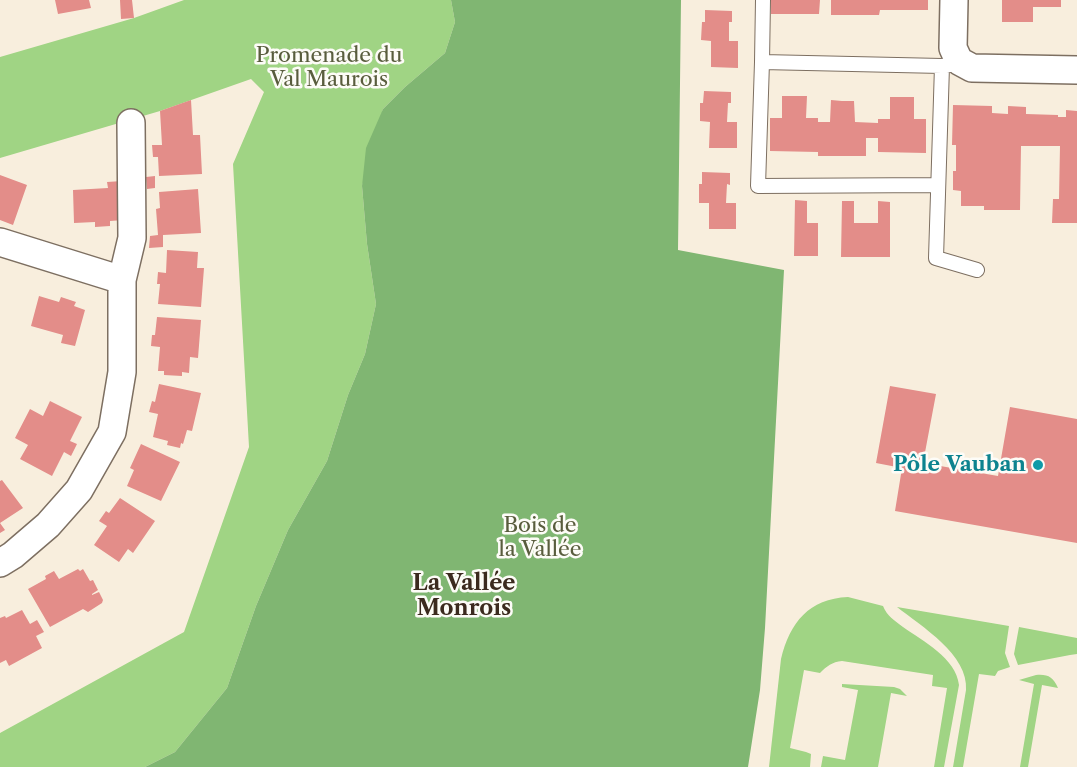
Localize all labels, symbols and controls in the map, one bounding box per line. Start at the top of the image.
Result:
park label: Promenade du Val Maurois [256,43,402,93]
place label: Pôle Vauban [893,452,1026,478]
marker: Pôle Vauban [1031,458,1045,472]
park label: Bois de la Vallée [498,513,582,563]
district label: La Vallée Monrois [413,571,515,622]

